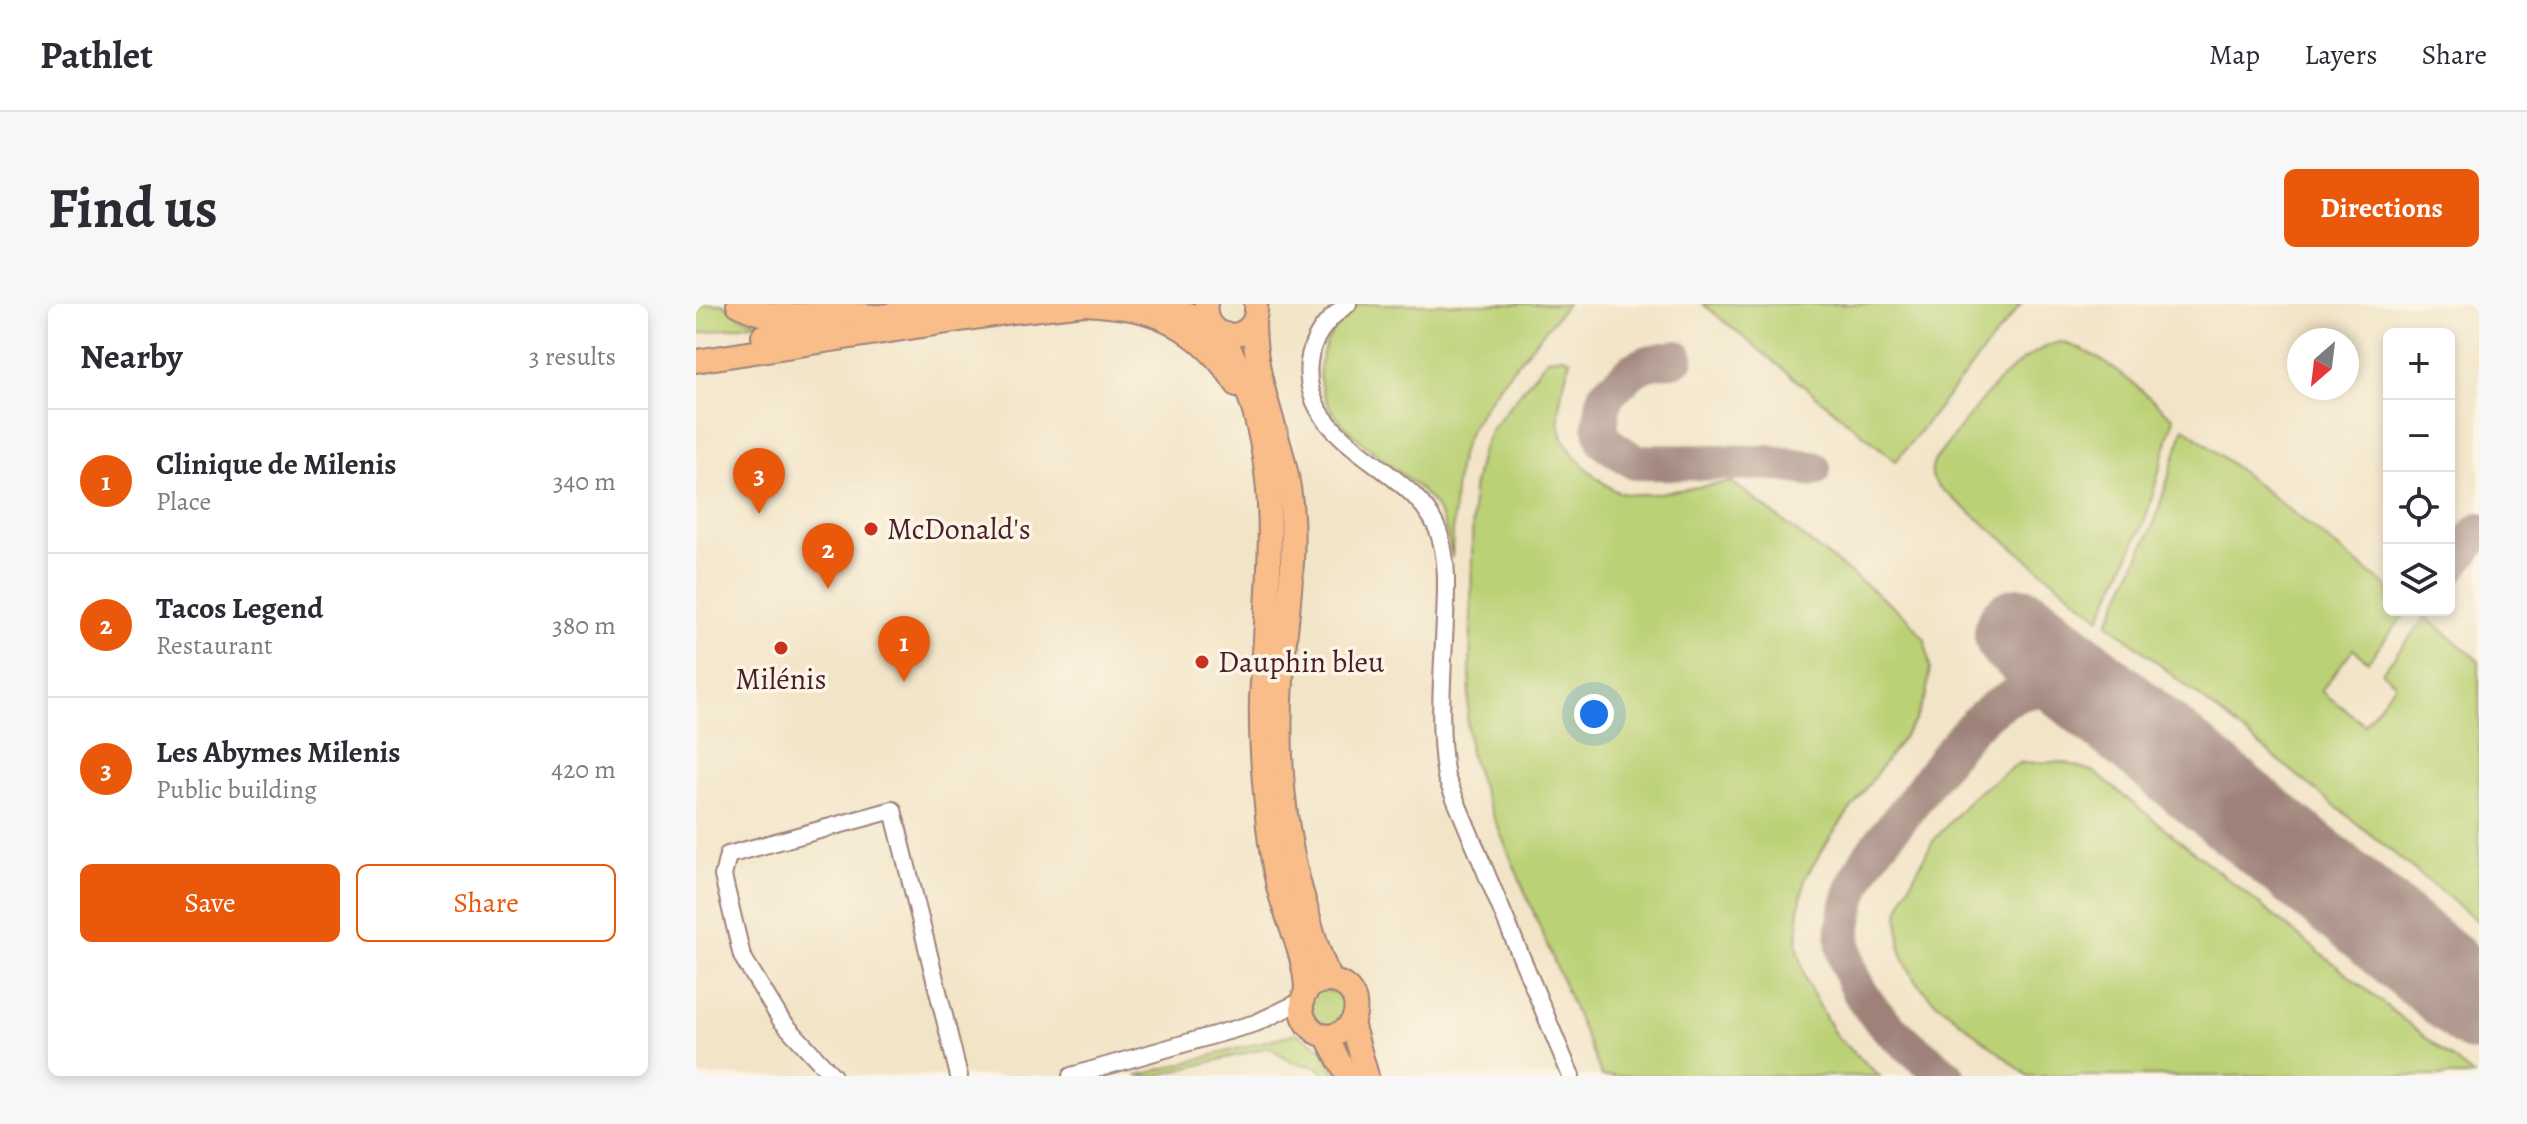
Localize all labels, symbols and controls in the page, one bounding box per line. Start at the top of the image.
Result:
text: Pathlet [40,29,153,81]
text: Map [2209,36,2260,74]
text: Layers [2304,36,2377,74]
text: Share [2421,36,2487,74]
button: Directions [2284,169,2479,247]
text: Find us [48,170,218,246]
north arrow [2287,328,2359,400]
map controls [2383,328,2455,616]
button: + [2383,328,2455,400]
text: Nearby [80,333,183,380]
text: 3 results [529,339,616,374]
button: − [2383,400,2455,472]
text: Clinique de Milenis [156,444,396,484]
pin: 3 [733,448,785,514]
text: 1 [101,464,111,499]
text: 340 m [553,464,616,499]
button: locate [2383,472,2455,544]
text: Place [156,484,211,519]
place label: McDonald's [887,509,1031,549]
marker: McDonald's [862,520,880,538]
pin: 2 [802,523,854,589]
button: layers [2383,544,2455,616]
text: Tacos Legend [156,588,323,628]
text: 2 [100,608,112,643]
text: 380 m [552,608,616,643]
pin: 1 [878,616,930,682]
text: Restaurant [156,628,273,663]
marker: Milénis [772,639,790,657]
place label: Dauphin bleu [1218,642,1385,682]
marker: Dauphin bleu [1193,653,1211,671]
place label: Milénis [735,659,827,699]
your location [1574,694,1614,734]
text: Les Abymes Milenis [156,732,401,772]
text: 3 [100,752,112,787]
text: 420 m [551,752,616,787]
text: Public building [156,772,317,807]
button: Save [80,864,340,942]
button: Share [356,864,616,942]

